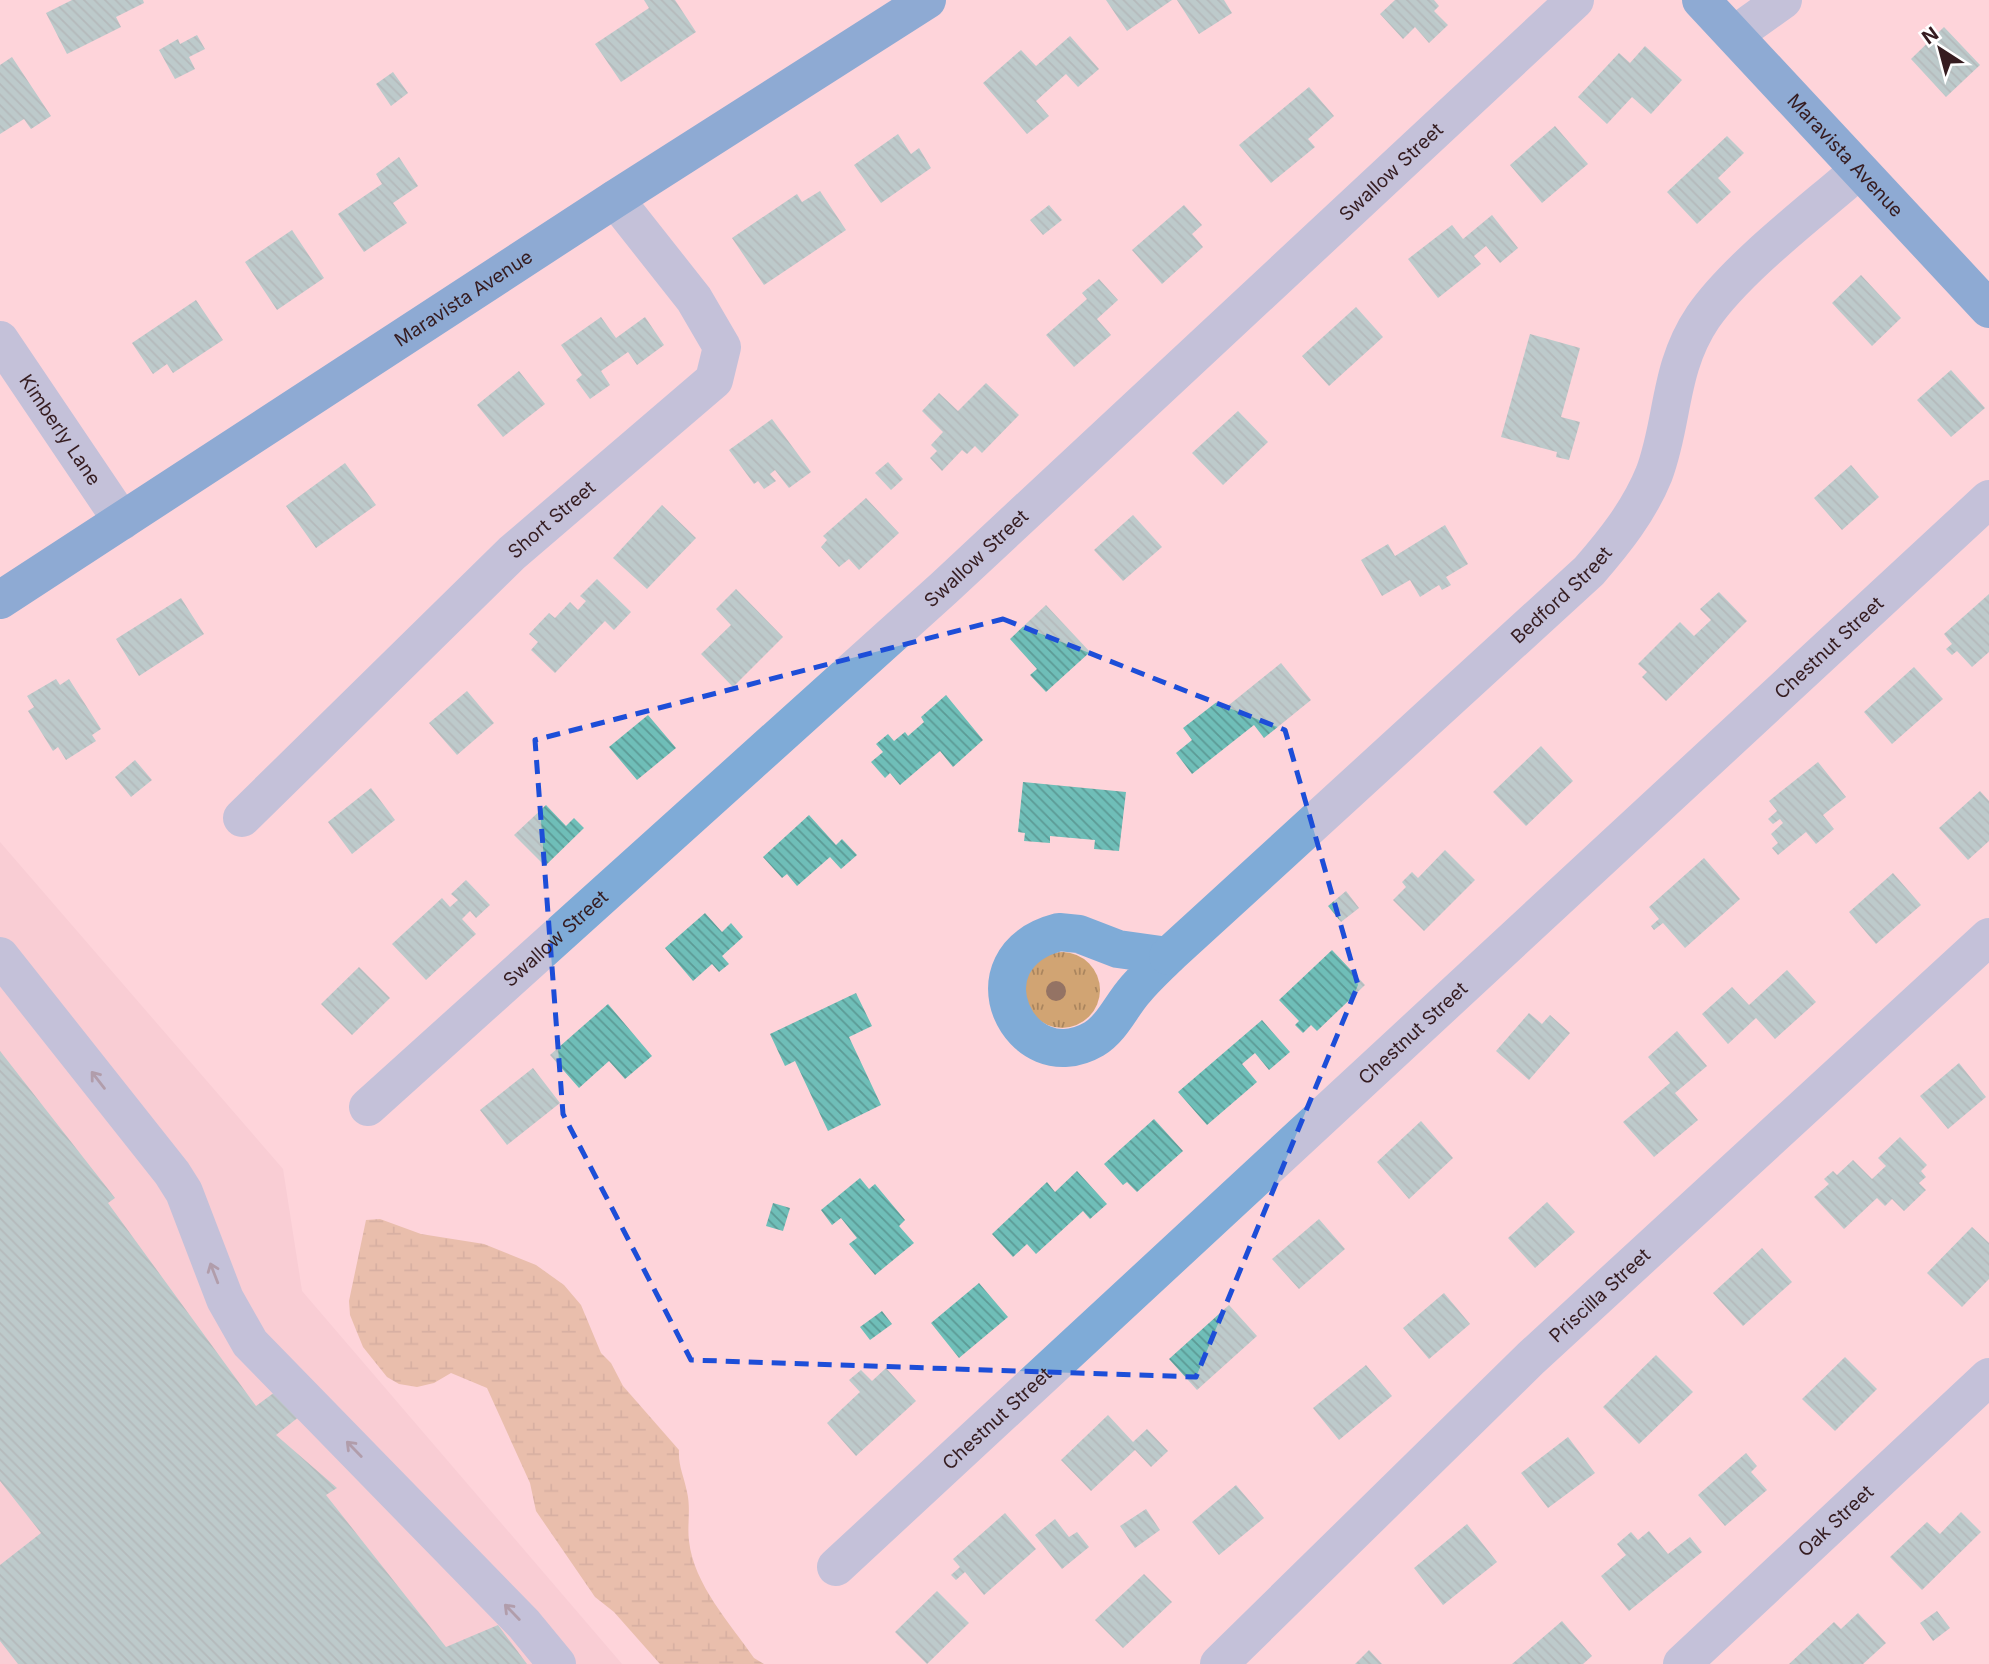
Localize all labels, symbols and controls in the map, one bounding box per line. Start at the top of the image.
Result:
north arrow [1905,14,1975,84]
text: N [1918,22,1943,49]
street label: Maravista Avenue [1783,89,1908,221]
street label: Swallow Street [1334,118,1447,226]
street label: Maravista Avenue [390,245,536,351]
street label: Kimberly Lane [15,370,106,489]
street label: Short Street [503,476,600,563]
street label: Swallow Street [919,504,1033,612]
street label: Bedford Street [1506,542,1616,648]
street label: Chestnut Street [1769,592,1888,704]
street label: Swallow Street [498,885,612,991]
street label: Chestnut Street [1353,977,1472,1089]
one-way arrow [91,1071,106,1089]
street label: Priscilla Street [1544,1243,1655,1347]
one-way arrow [207,1262,220,1284]
street label: Chestnut Street [937,1362,1056,1474]
one-way arrow [345,1441,362,1458]
street label: Oak Street [1793,1480,1878,1561]
one-way arrow [504,1604,521,1621]

